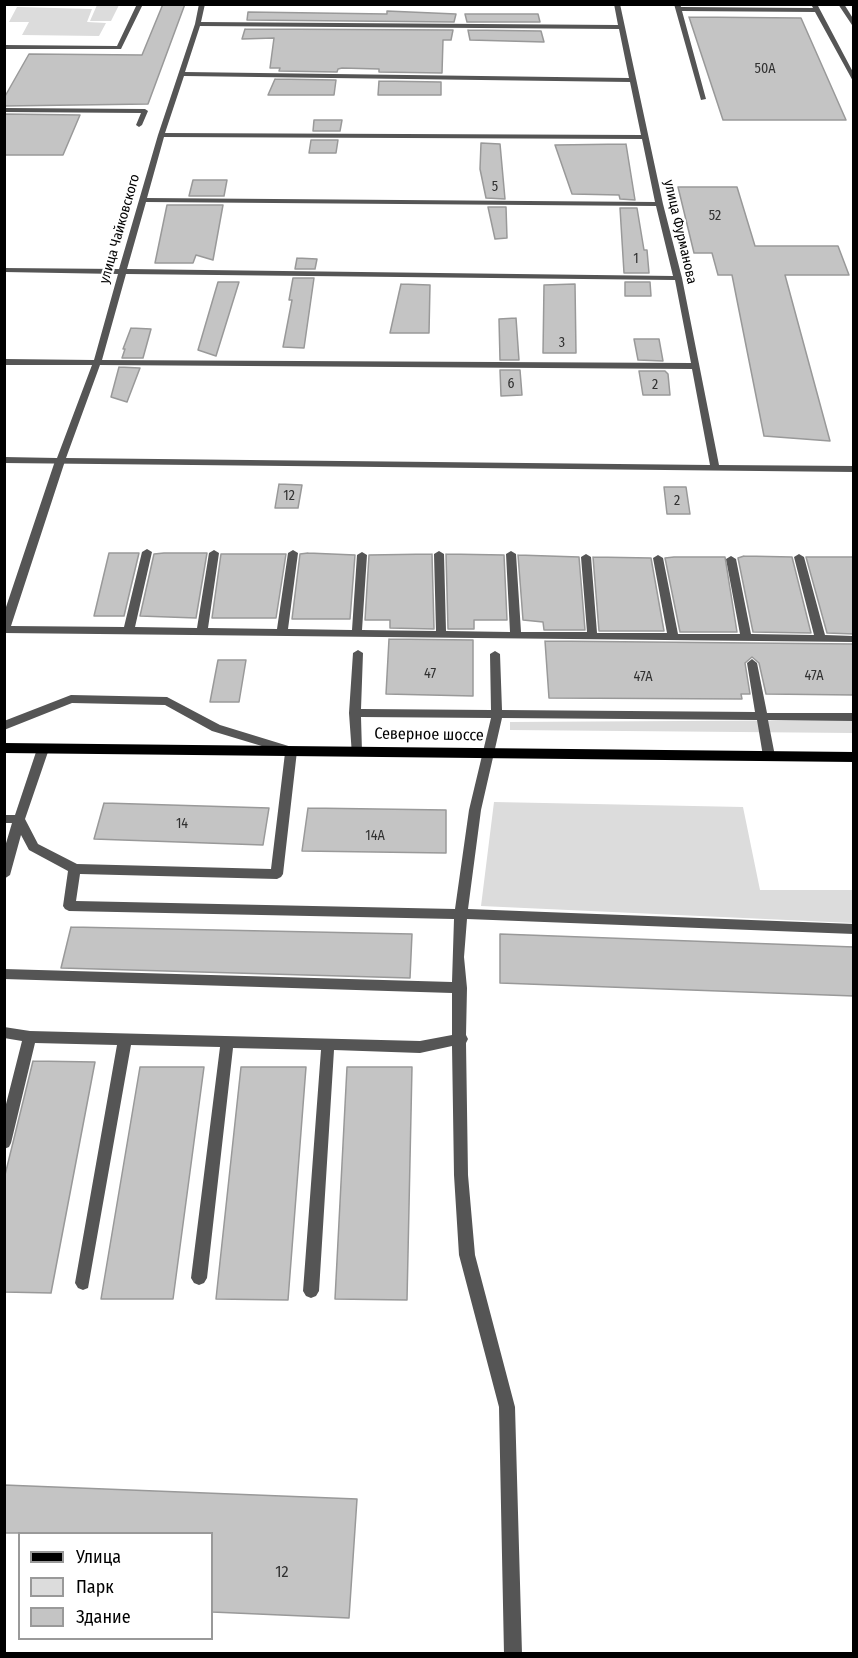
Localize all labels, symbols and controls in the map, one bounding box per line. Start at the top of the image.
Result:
house number: 50А [754,61,776,77]
street label: улица Чайковского [96,172,144,286]
street label: улица Фурманова [660,178,700,286]
house number: 5 [492,179,498,195]
house number: 52 [709,208,721,224]
house number: 1 [633,251,639,267]
house number: 3 [559,335,565,351]
house number: 6 [508,376,514,392]
house number: 2 [652,377,658,393]
house number: 12 [283,488,295,504]
house number: 2 [674,493,680,509]
house number: 47 [424,666,436,682]
house number: 47А [804,668,824,684]
house number: 47А [633,669,653,685]
street label: Северное шоссе [374,724,484,746]
house number: 14 [176,816,188,832]
house number: 14А [365,828,385,844]
legend [18,1532,213,1640]
text: Улица [76,1546,121,1568]
house number: 12 [275,1563,289,1583]
text: Парк [76,1576,114,1598]
text: Здание [76,1606,131,1628]

